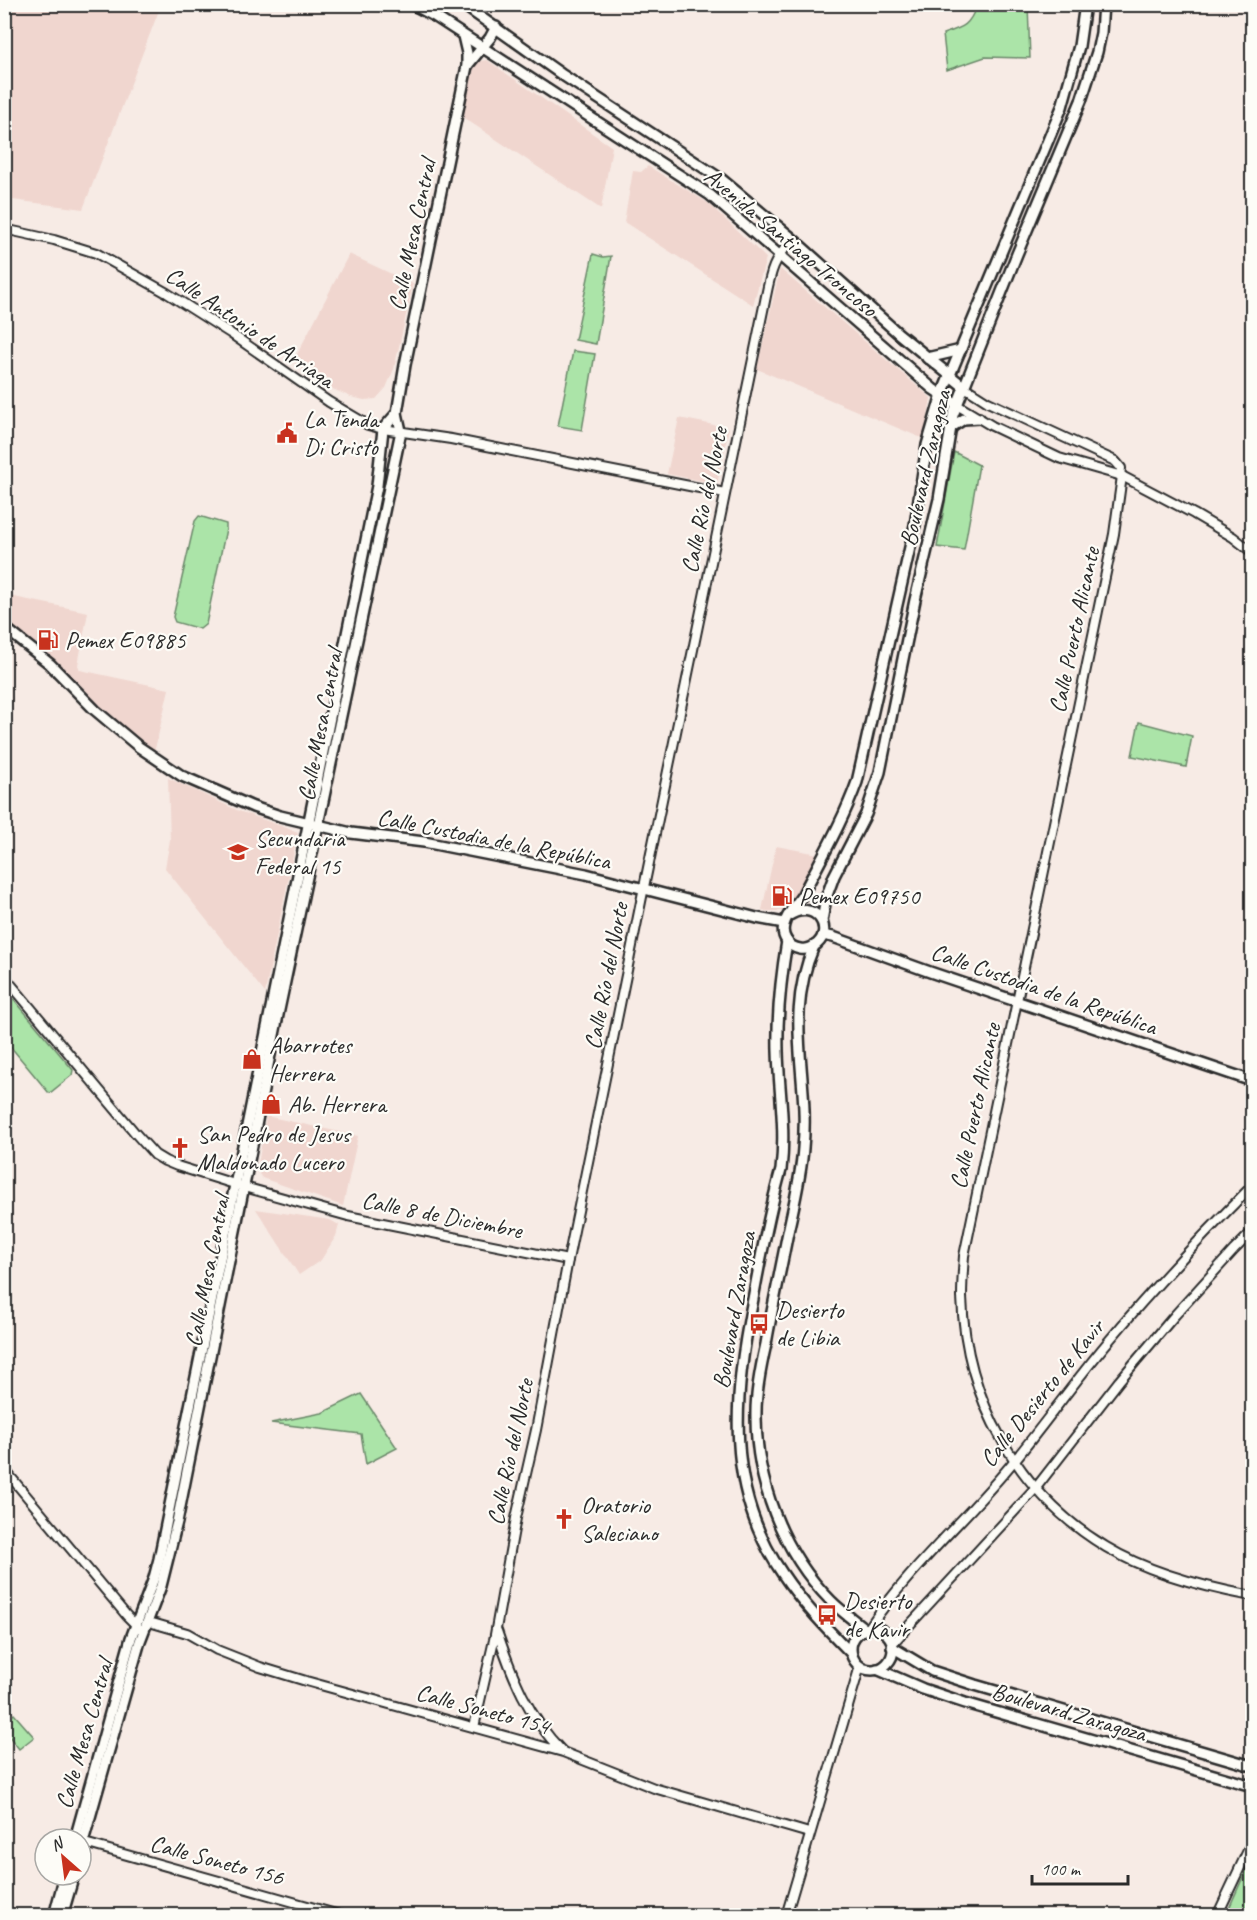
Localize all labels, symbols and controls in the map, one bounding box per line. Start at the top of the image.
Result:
street label: Calle Mesa Central [381,153,443,313]
street label: Avenida Santiago Troncoso [698,161,885,324]
street label: Calle Antonio de Arriaga [160,259,342,396]
street label: Boulevard Zaragoza [893,386,958,549]
place label: La Tenda Di Cristo [304,404,380,462]
public building icon: La Tenda Di Cristo [275,421,299,445]
street label: Calle Río del Norte [674,422,735,576]
street label: Calle Puerto Alicante [1042,542,1107,715]
place label: Pemex E09885 [65,625,187,655]
fuel station icon: Pemex E09885 [36,628,60,652]
street label: Calle Mesa Central [291,643,350,803]
street label: Calle Custodia de la República [375,802,614,877]
place label: Secundaria Federal 15 [255,823,346,881]
school or university icon: Secundaria Federal 15 [226,840,250,864]
place label: Pemex E09750 [799,881,922,911]
fuel station icon: Pemex E09750 [770,884,794,908]
street label: Calle Río del Norte [577,898,635,1052]
street label: Calle Custodia de la República [927,936,1162,1042]
street label: Calle Puerto Alicante [943,1018,1008,1191]
place label: Abarrotes Herrera [269,1030,353,1088]
shop icon: Abarrotes Herrera [240,1047,264,1071]
place label: Ab. Herrera [288,1089,388,1119]
shop icon: Ab. Herrera [259,1092,283,1116]
place label: San Pedro de Jesus Maldonado Lucero [197,1119,352,1177]
church icon: San Pedro de Jesus Maldonado Lucero [168,1136,192,1160]
street label: Calle 8 de Diciembre [359,1185,527,1246]
street label: Calle Mesa Central [178,1189,237,1349]
street label: Boulevard Zaragoza [705,1228,763,1391]
place label: Desierto de Libia [776,1295,845,1353]
street label: Calle Desierto de Kavir [973,1311,1112,1473]
bus stop icon: Desierto de Libia [747,1312,771,1336]
street label: Calle Río del Norte [480,1374,541,1528]
place label: Oratorio Saleciano [581,1490,660,1548]
church icon: Oratorio Saleciano [552,1507,576,1531]
place label: Desierto de Kavir [844,1586,913,1644]
bus stop icon: Desierto de Kavir [815,1603,839,1627]
street label: Calle Mesa Central [48,1652,121,1812]
street label: Boulevard Zaragoza [989,1676,1151,1749]
street label: Calle Soneto 154 [413,1677,555,1742]
north arrow [33,1827,93,1887]
street label: Calle Soneto 156 [147,1828,288,1893]
text: N [47,1832,68,1856]
scale bar [1032,1848,1128,1886]
text: 100 m [1041,1858,1082,1880]

